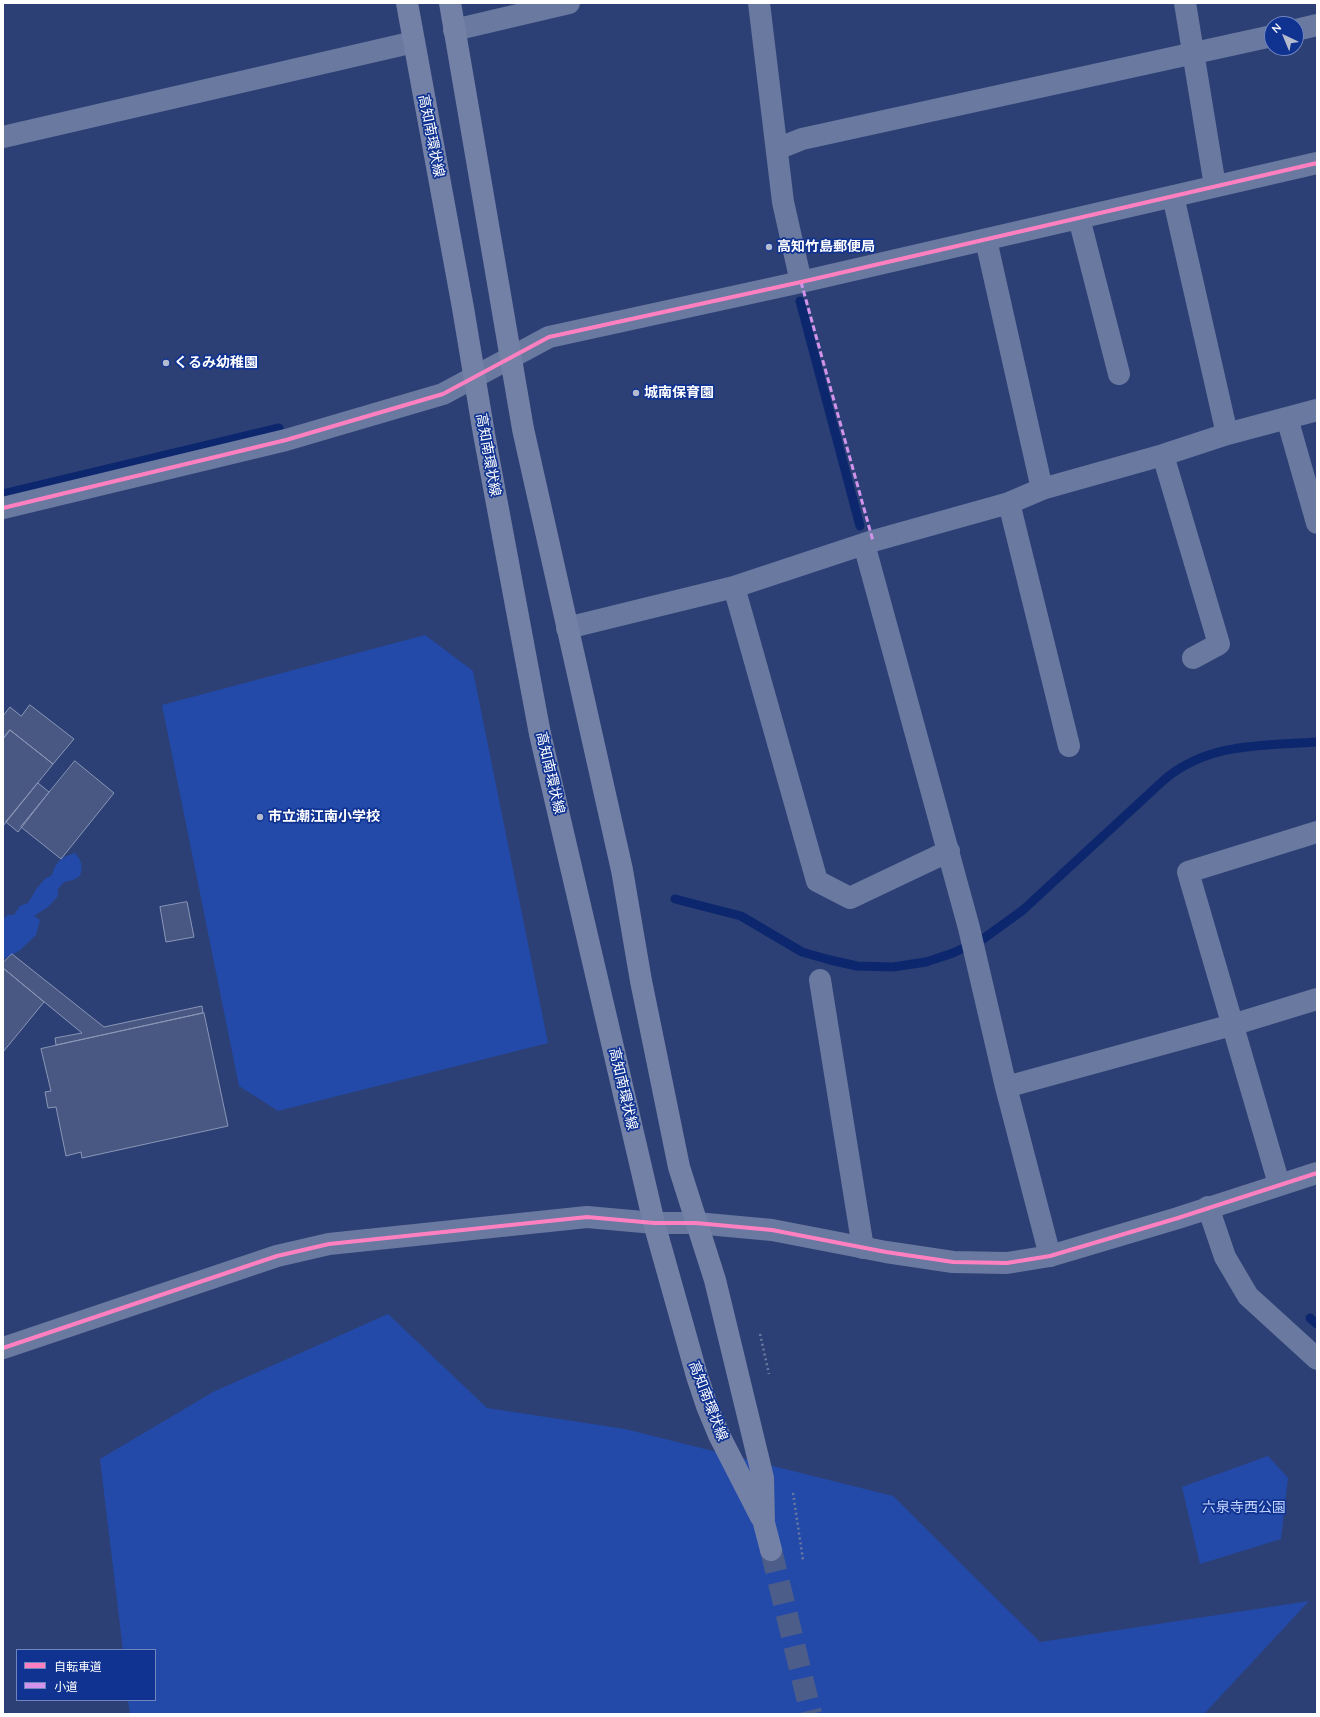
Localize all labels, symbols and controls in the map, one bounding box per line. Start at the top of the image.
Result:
north arrow [1264,16,1304,56]
text: N [1269,20,1284,36]
street label: 高知南環状線 [415,93,447,179]
place label: 高知竹島郵便局 [777,239,875,255]
marker: 高知竹島郵便局 [764,242,774,252]
place label: くるみ幼稚園 [174,355,258,371]
marker: くるみ幼稚園 [161,358,171,368]
place label: 城南保育園 [644,385,714,401]
marker: 城南保育園 [631,388,641,398]
street label: 高知南環状線 [472,412,504,498]
street label: 高知南環状線 [532,730,568,816]
place label: 市立潮江南小学校 [268,809,380,825]
marker: 市立潮江南小学校 [255,812,265,822]
street label: 高知南環状線 [605,1046,641,1132]
street label: 高知南環状線 [685,1359,731,1443]
park label: 六泉寺西公園 [1202,1500,1286,1516]
legend [16,1649,156,1701]
text: 自転車道 [54,1659,102,1674]
text: 小道 [54,1679,78,1694]

